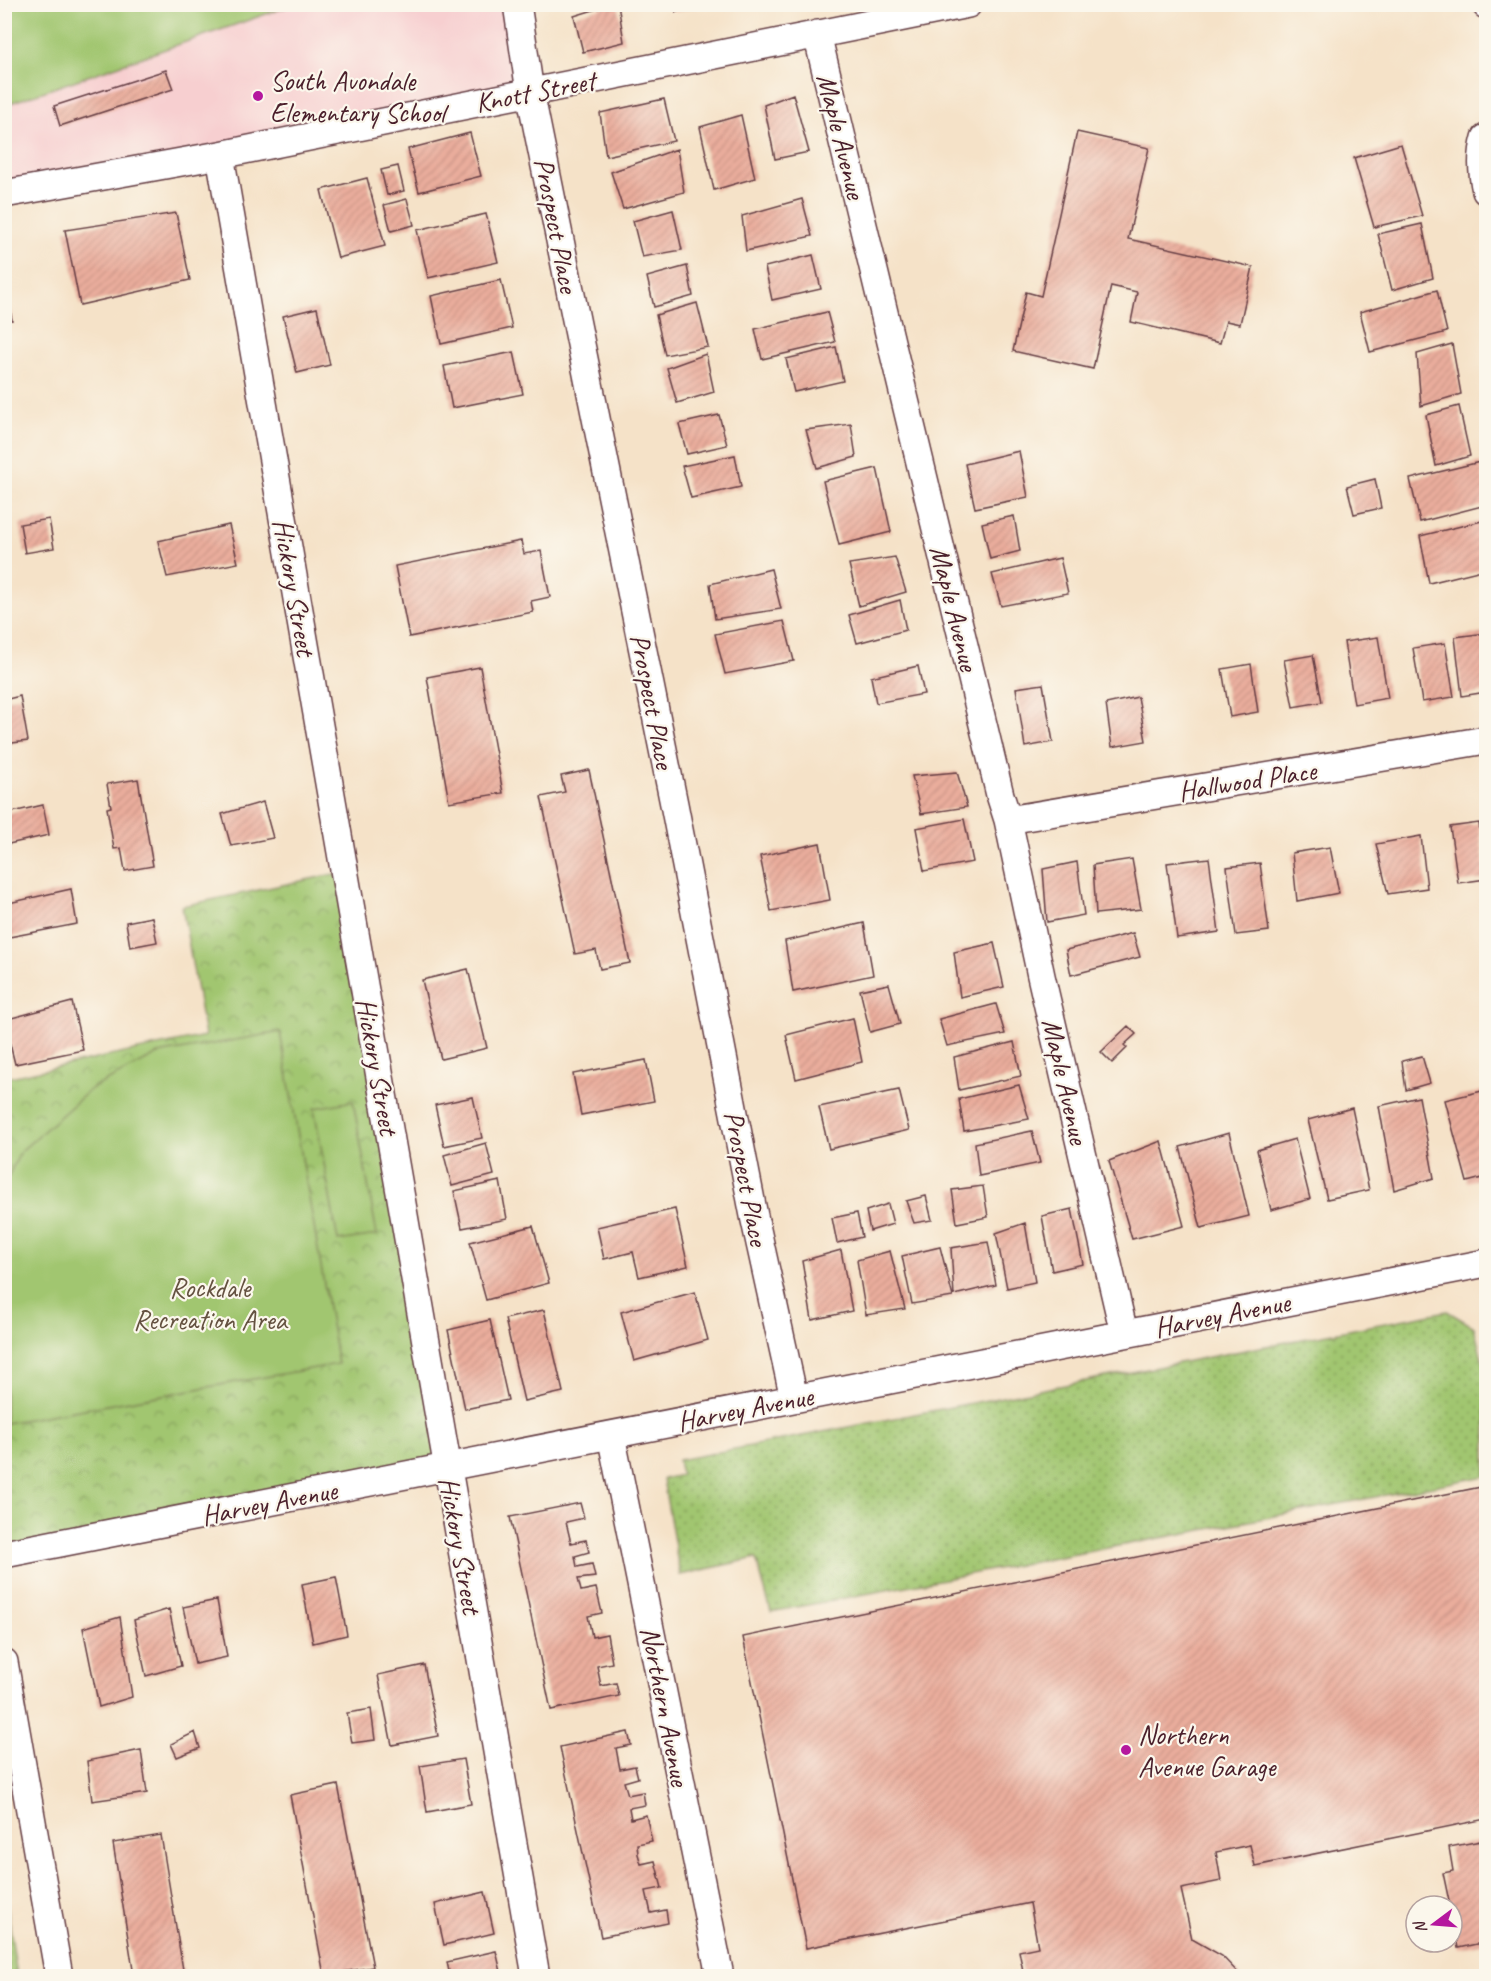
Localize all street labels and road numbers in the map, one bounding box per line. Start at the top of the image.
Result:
street label: Knott Street [472,62,602,120]
street label: Maple Avenue [809,70,874,204]
street label: Prospect Place [526,155,587,297]
street label: Hickory Street [265,516,324,661]
street label: Maple Avenue [922,542,987,676]
street label: Prospect Place [622,631,683,773]
street label: Hallwood Place [1176,752,1320,809]
street label: Hickory Street [348,995,407,1140]
street label: Maple Avenue [1034,1015,1097,1149]
street label: Prospect Place [716,1108,777,1250]
street label: Harvey Avenue [1151,1284,1295,1345]
street label: Harvey Avenue [674,1378,818,1439]
street label: Harvey Avenue [198,1472,342,1533]
street label: Hickory Street [431,1474,490,1619]
street label: Northern Avenue [633,1623,698,1791]

